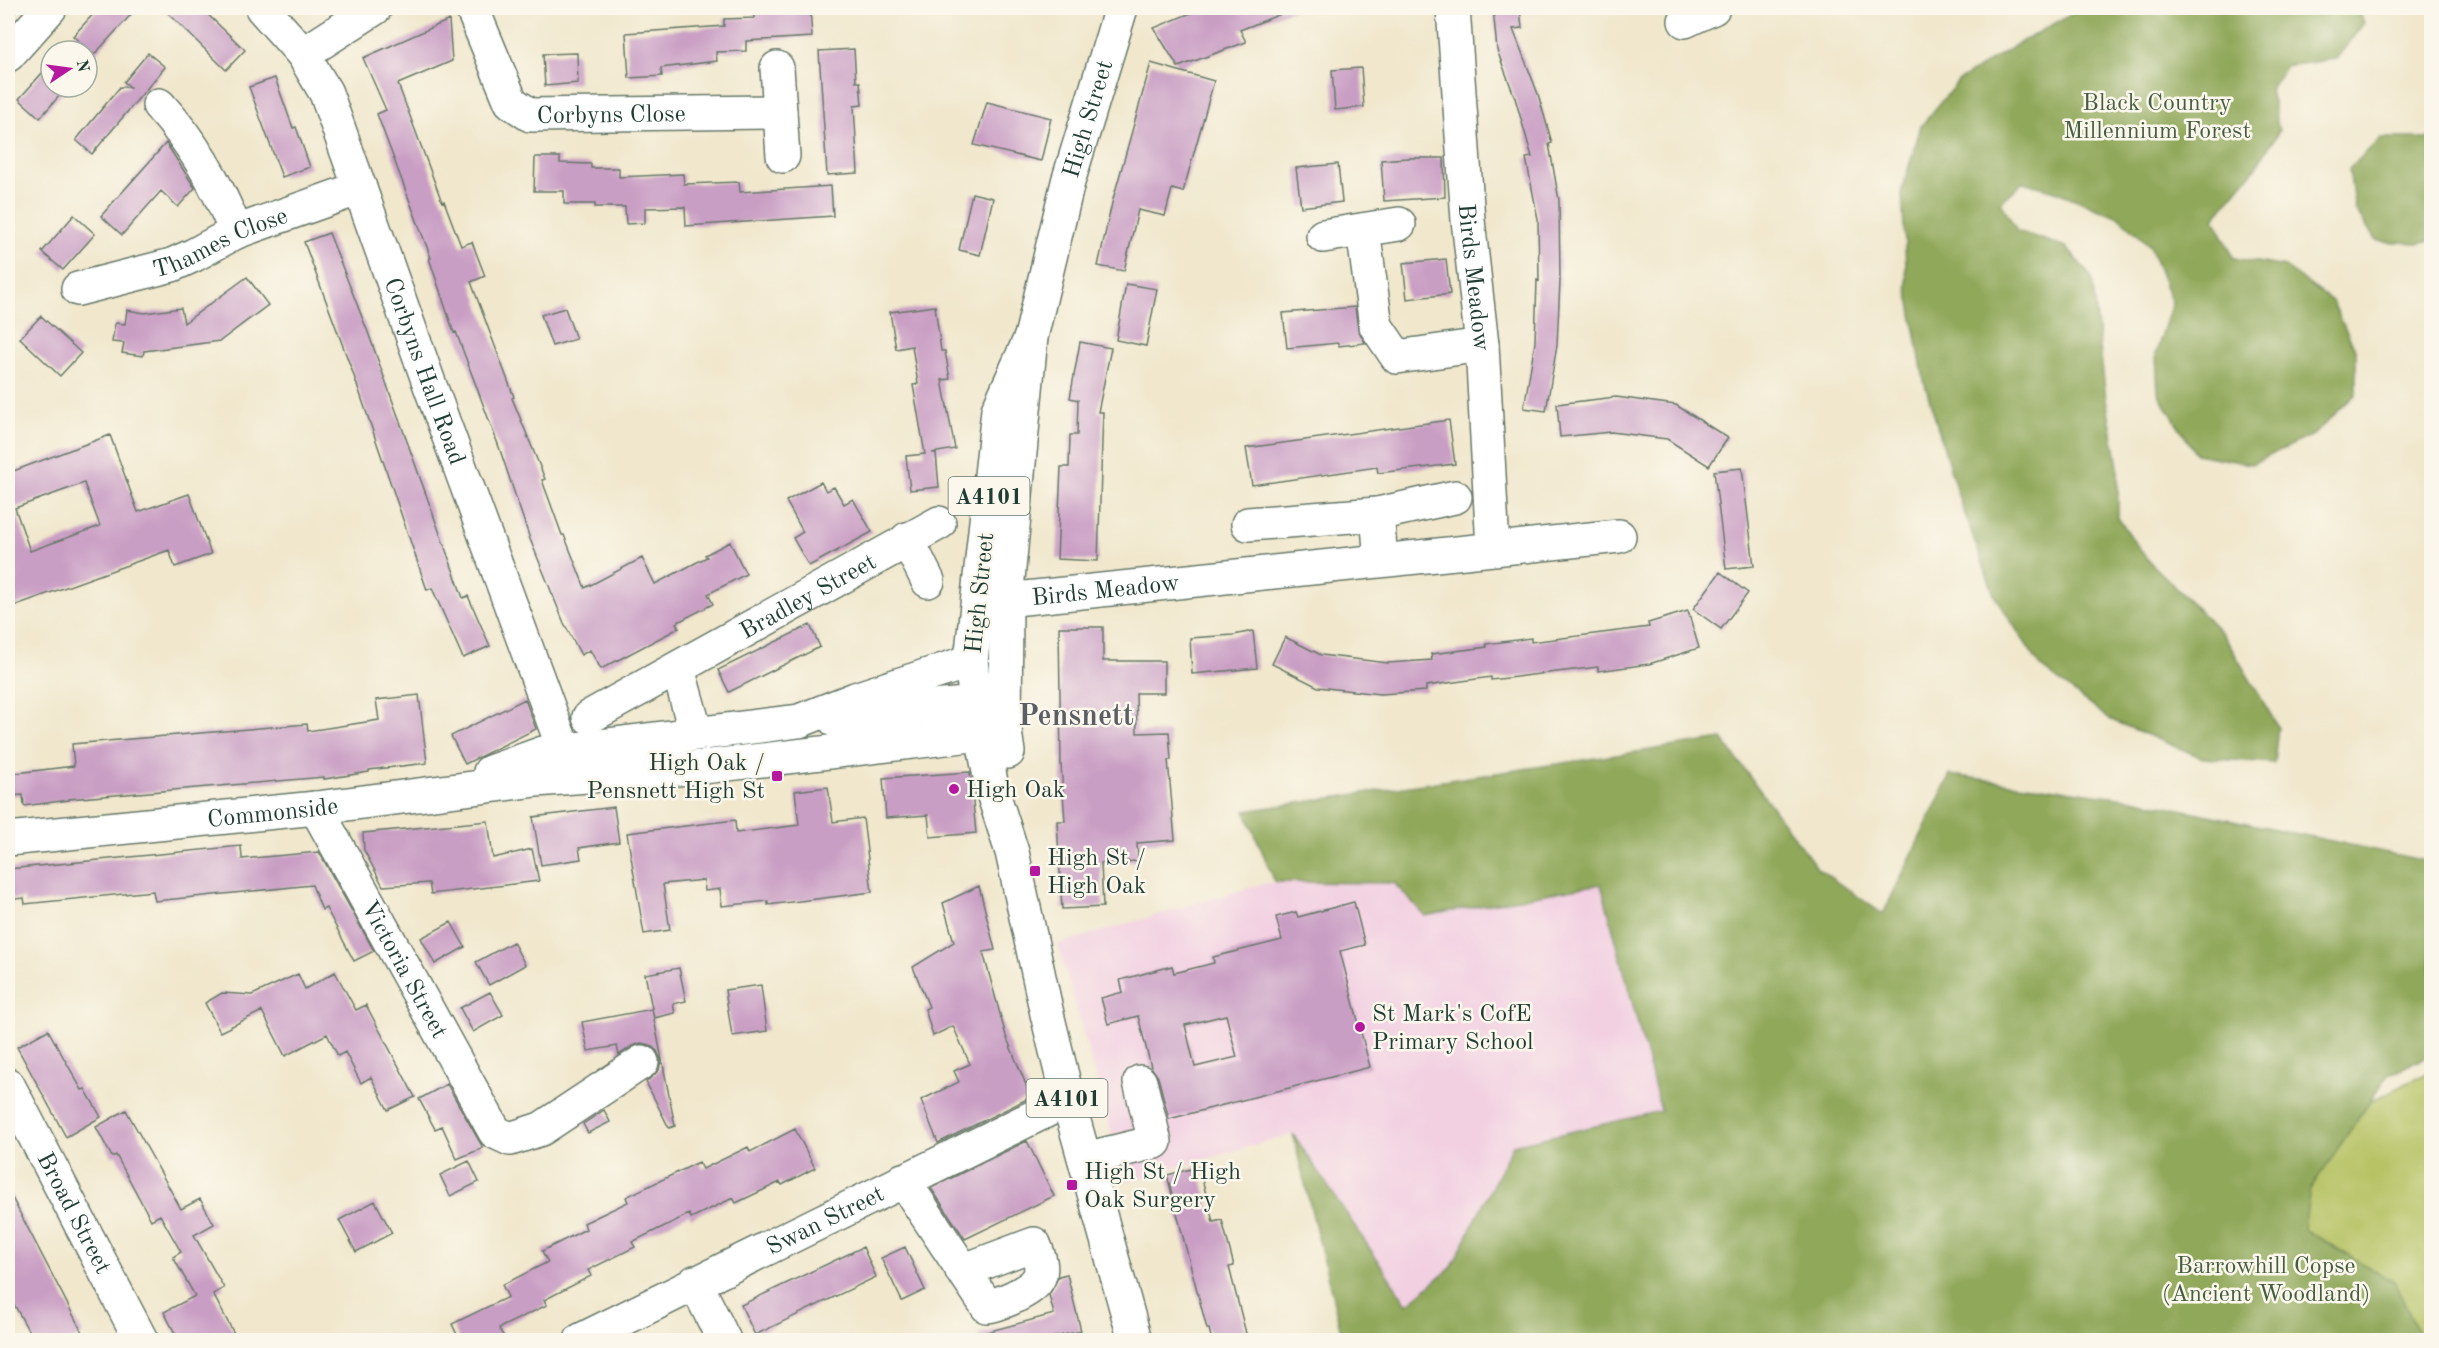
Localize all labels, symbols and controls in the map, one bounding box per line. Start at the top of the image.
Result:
north arrow [39,39,99,99]
street label: High Street [1060,57,1118,181]
text: N [72,58,91,75]
park label: Black Country Millennium Forest [2063,92,2251,144]
street label: Corbyns Close [537,103,686,129]
street label: Birds Meadow [1453,203,1493,353]
street label: Thames Close [150,205,291,283]
street label: Corbyns Hall Road [379,275,468,468]
road number: A4101 [948,477,1030,515]
street label: High Street [963,531,999,655]
street label: Bradley Street [737,550,881,645]
street label: Birds Meadow [1031,572,1181,611]
district label: Pensnett [1018,702,1134,732]
place label: High Oak / Pensnett High St [587,752,765,804]
marker: High Oak / Pensnett High St [770,769,784,783]
place label: High Oak [966,779,1065,803]
marker: High Oak [947,782,961,796]
street label: Commonside [206,795,340,833]
place label: High St / High Oak [1047,847,1146,899]
marker: High St / High Oak [1028,864,1042,878]
street label: Victoria Street [356,897,451,1043]
place label: St Mark's CofE Primary School [1372,1003,1534,1055]
marker: St Mark's CofE Primary School [1353,1020,1367,1034]
road number: A4101 [1026,1079,1108,1117]
street label: Broad Street [31,1149,114,1278]
place label: High St / High Oak Surgery [1084,1161,1241,1213]
marker: High St / High Oak Surgery [1065,1178,1079,1192]
street label: Swan Street [763,1183,889,1261]
park label: Barrowhill Copse (Ancient Woodland) [2162,1255,2370,1307]

